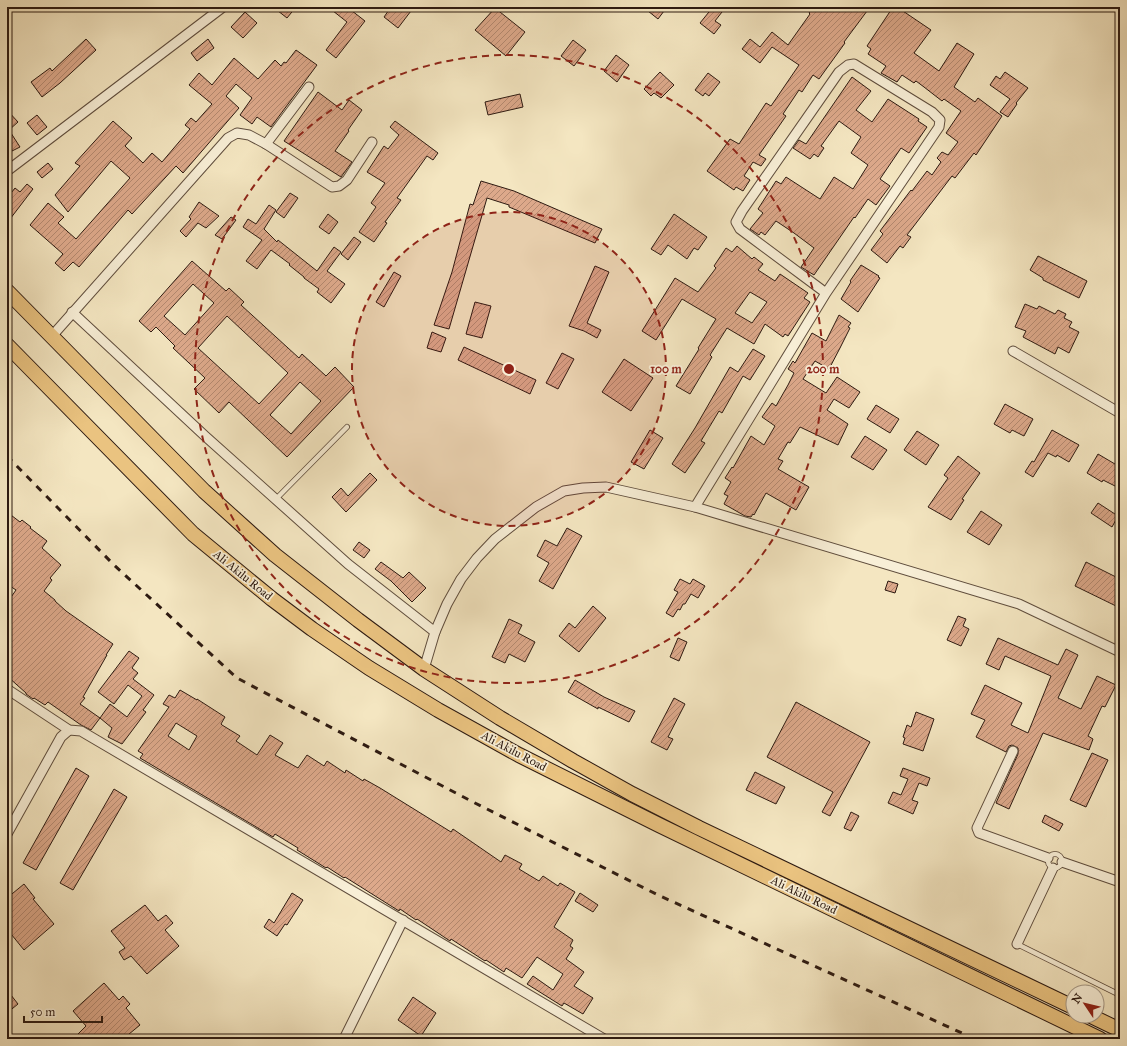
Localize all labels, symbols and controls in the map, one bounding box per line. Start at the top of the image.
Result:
centre of rings [502,362,516,376]
text: 100 m [650,362,683,376]
text: 200 m [807,362,840,376]
street label: Ali Akilu Road [210,546,275,603]
street label: Ali Akilu Road [478,727,549,774]
street label: Ali Akilu Road [768,873,839,917]
north arrow [1065,984,1105,1024]
text: N [1069,990,1086,1006]
scale bar [24,998,102,1024]
text: 50 m [30,1005,55,1019]

